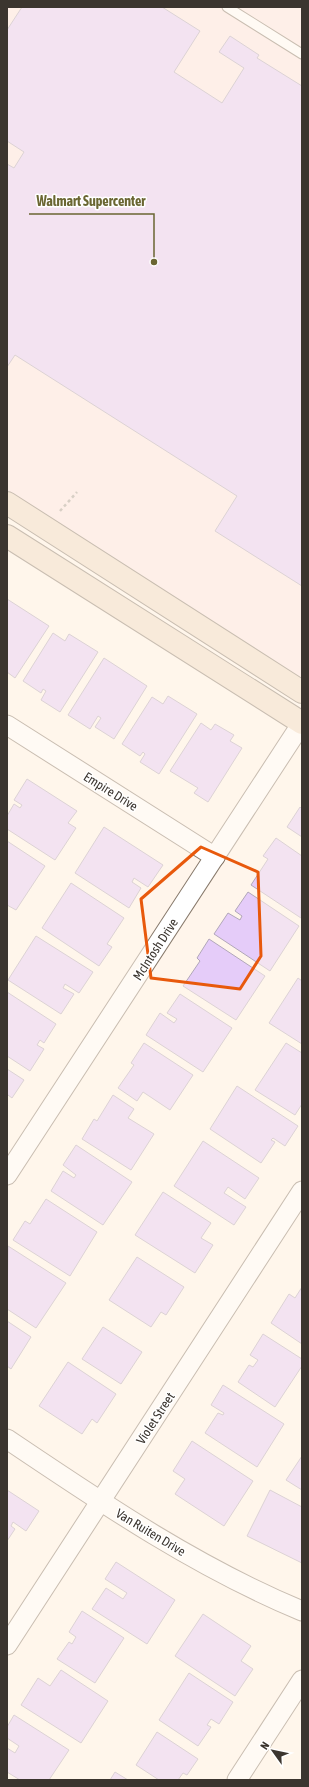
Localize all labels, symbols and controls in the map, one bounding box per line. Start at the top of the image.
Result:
callout: Walmart Supercenter [29,188,154,214]
text: Walmart Supercenter [36,193,146,209]
street label: Empire Drive [81,769,141,814]
street label: McIntosh Drive [130,915,181,983]
street label: Violet Street [133,1389,178,1447]
street label: Van Ruiten Drive [113,1506,188,1559]
north arrow [253,1731,293,1771]
text: N [258,1740,271,1752]

